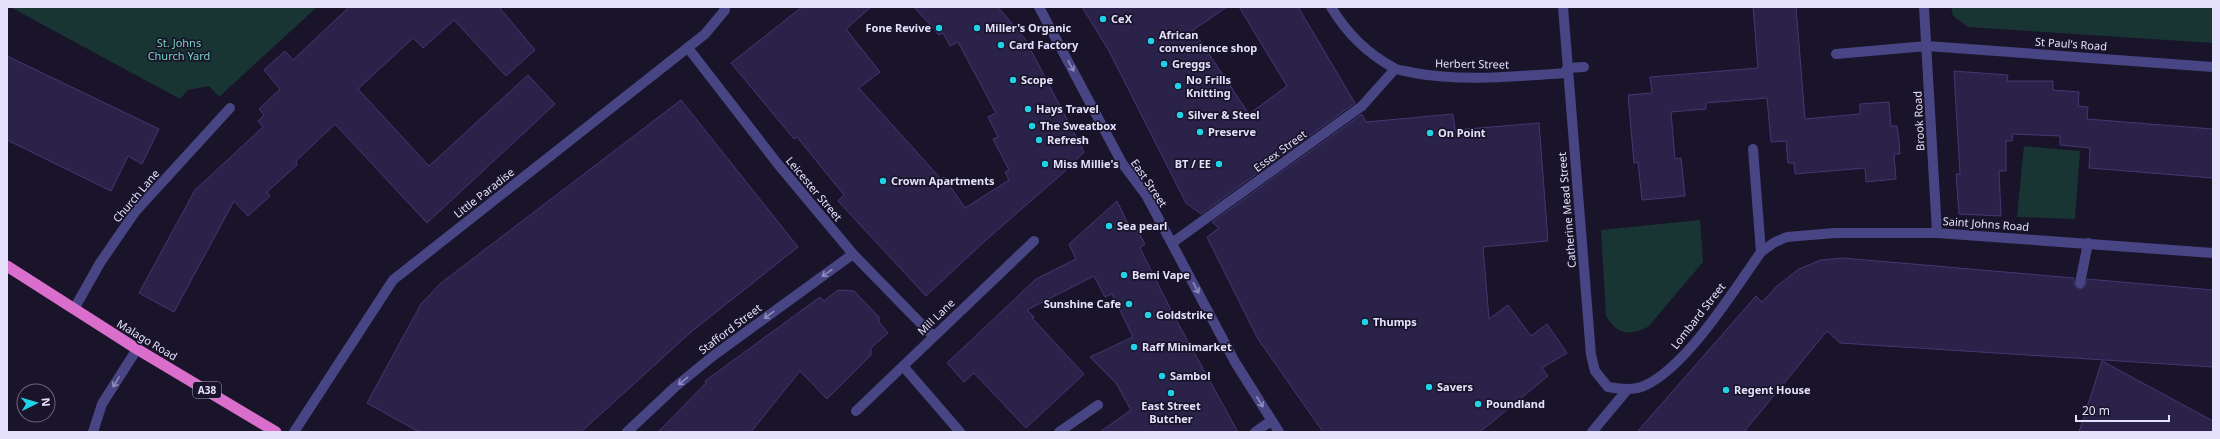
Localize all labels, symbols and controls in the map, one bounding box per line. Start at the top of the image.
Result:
place label: CeX [1111,11,1133,26]
marker: CeX [1098,14,1108,24]
place label: Fone Revive [866,20,931,35]
place label: Miller's Organic [985,20,1072,35]
marker: Fone Revive [934,23,944,33]
marker: Miller's Organic [972,23,982,33]
place label: African convenience shop [1159,27,1257,55]
street label: St Paul's Road [2035,34,2107,53]
park label: St. Johns Church Yard [148,35,210,63]
marker: African convenience shop [1146,36,1156,46]
place label: Card Factory [1009,37,1079,52]
marker: Card Factory [996,40,1006,50]
street label: Herbert Street [1435,55,1509,72]
place label: Greggs [1172,56,1211,71]
marker: Greggs [1159,59,1169,69]
one-way arrow [1067,60,1075,72]
place label: Scope [1021,72,1054,87]
place label: No Frills Knitting [1186,72,1231,100]
marker: Scope [1008,75,1018,85]
marker: No Frills Knitting [1173,81,1183,91]
street label: Brook Road [1909,91,1928,151]
place label: Hays Travel [1036,101,1099,116]
marker: Hays Travel [1023,104,1033,114]
place label: Silver & Steel [1188,107,1260,122]
marker: Silver & Steel [1175,110,1185,120]
place label: The Sweatbox [1040,118,1117,133]
marker: The Sweatbox [1027,121,1037,131]
place label: Preserve [1208,124,1256,139]
place label: On Point [1438,125,1486,140]
street label: Essex Street [1250,126,1309,175]
marker: Preserve [1195,127,1205,137]
marker: On Point [1425,128,1435,138]
place label: Refresh [1047,132,1089,147]
marker: Refresh [1034,135,1044,145]
street label: Catherine Mead Street [1554,152,1579,268]
street label: Leicester Street [783,153,846,224]
place label: Miss Millie's [1053,156,1119,171]
street label: East Street [1128,156,1171,210]
place label: BT / EE [1175,156,1211,171]
marker: Miss Millie's [1040,159,1050,169]
marker: BT / EE [1214,159,1224,169]
street label: Little Paradise [450,164,517,221]
street label: Church Lane [109,166,162,225]
place label: Crown Apartments [891,173,995,188]
marker: Crown Apartments [878,176,888,186]
street label: Saint Johns Road [1942,213,2030,234]
place label: Sea pearl [1117,218,1167,233]
marker: Sea pearl [1104,221,1114,231]
place label: Bemi Vape [1132,267,1190,282]
one-way arrow [821,269,832,277]
marker: Bemi Vape [1119,270,1129,280]
street label: Lombard Street [1667,279,1728,352]
one-way arrow [1193,282,1201,294]
street label: Mill Lane [914,295,958,338]
place label: Sunshine Cafe [1044,296,1121,311]
marker: Sunshine Cafe [1124,299,1134,309]
street label: Stafford Street [695,300,764,357]
place label: Goldstrike [1156,307,1213,322]
marker: Goldstrike [1143,310,1153,320]
one-way arrow [763,311,774,319]
place label: Thumps [1373,314,1417,329]
street label: Malago Road [114,316,180,363]
marker: Thumps [1360,317,1370,327]
place label: Raff Minimarket [1142,339,1232,354]
marker: Raff Minimarket [1129,342,1139,352]
place label: Sambol [1170,368,1210,383]
marker: Sambol [1157,371,1167,381]
one-way arrow [112,376,120,388]
one-way arrow [677,376,688,385]
place label: Savers [1437,379,1473,394]
road number: A38 [193,382,221,398]
marker: Savers [1424,382,1434,392]
place label: Regent House [1734,382,1811,397]
north arrow [16,383,56,423]
marker: Regent House [1721,385,1731,395]
marker: East Street Butcher [1166,388,1176,398]
one-way arrow [1256,396,1264,408]
place label: Poundland [1486,396,1545,411]
text: N [39,397,54,407]
scale bar [2076,397,2169,423]
place label: East Street Butcher [1141,398,1201,426]
marker: Poundland [1473,399,1483,409]
text: 20 m [2082,402,2110,419]

